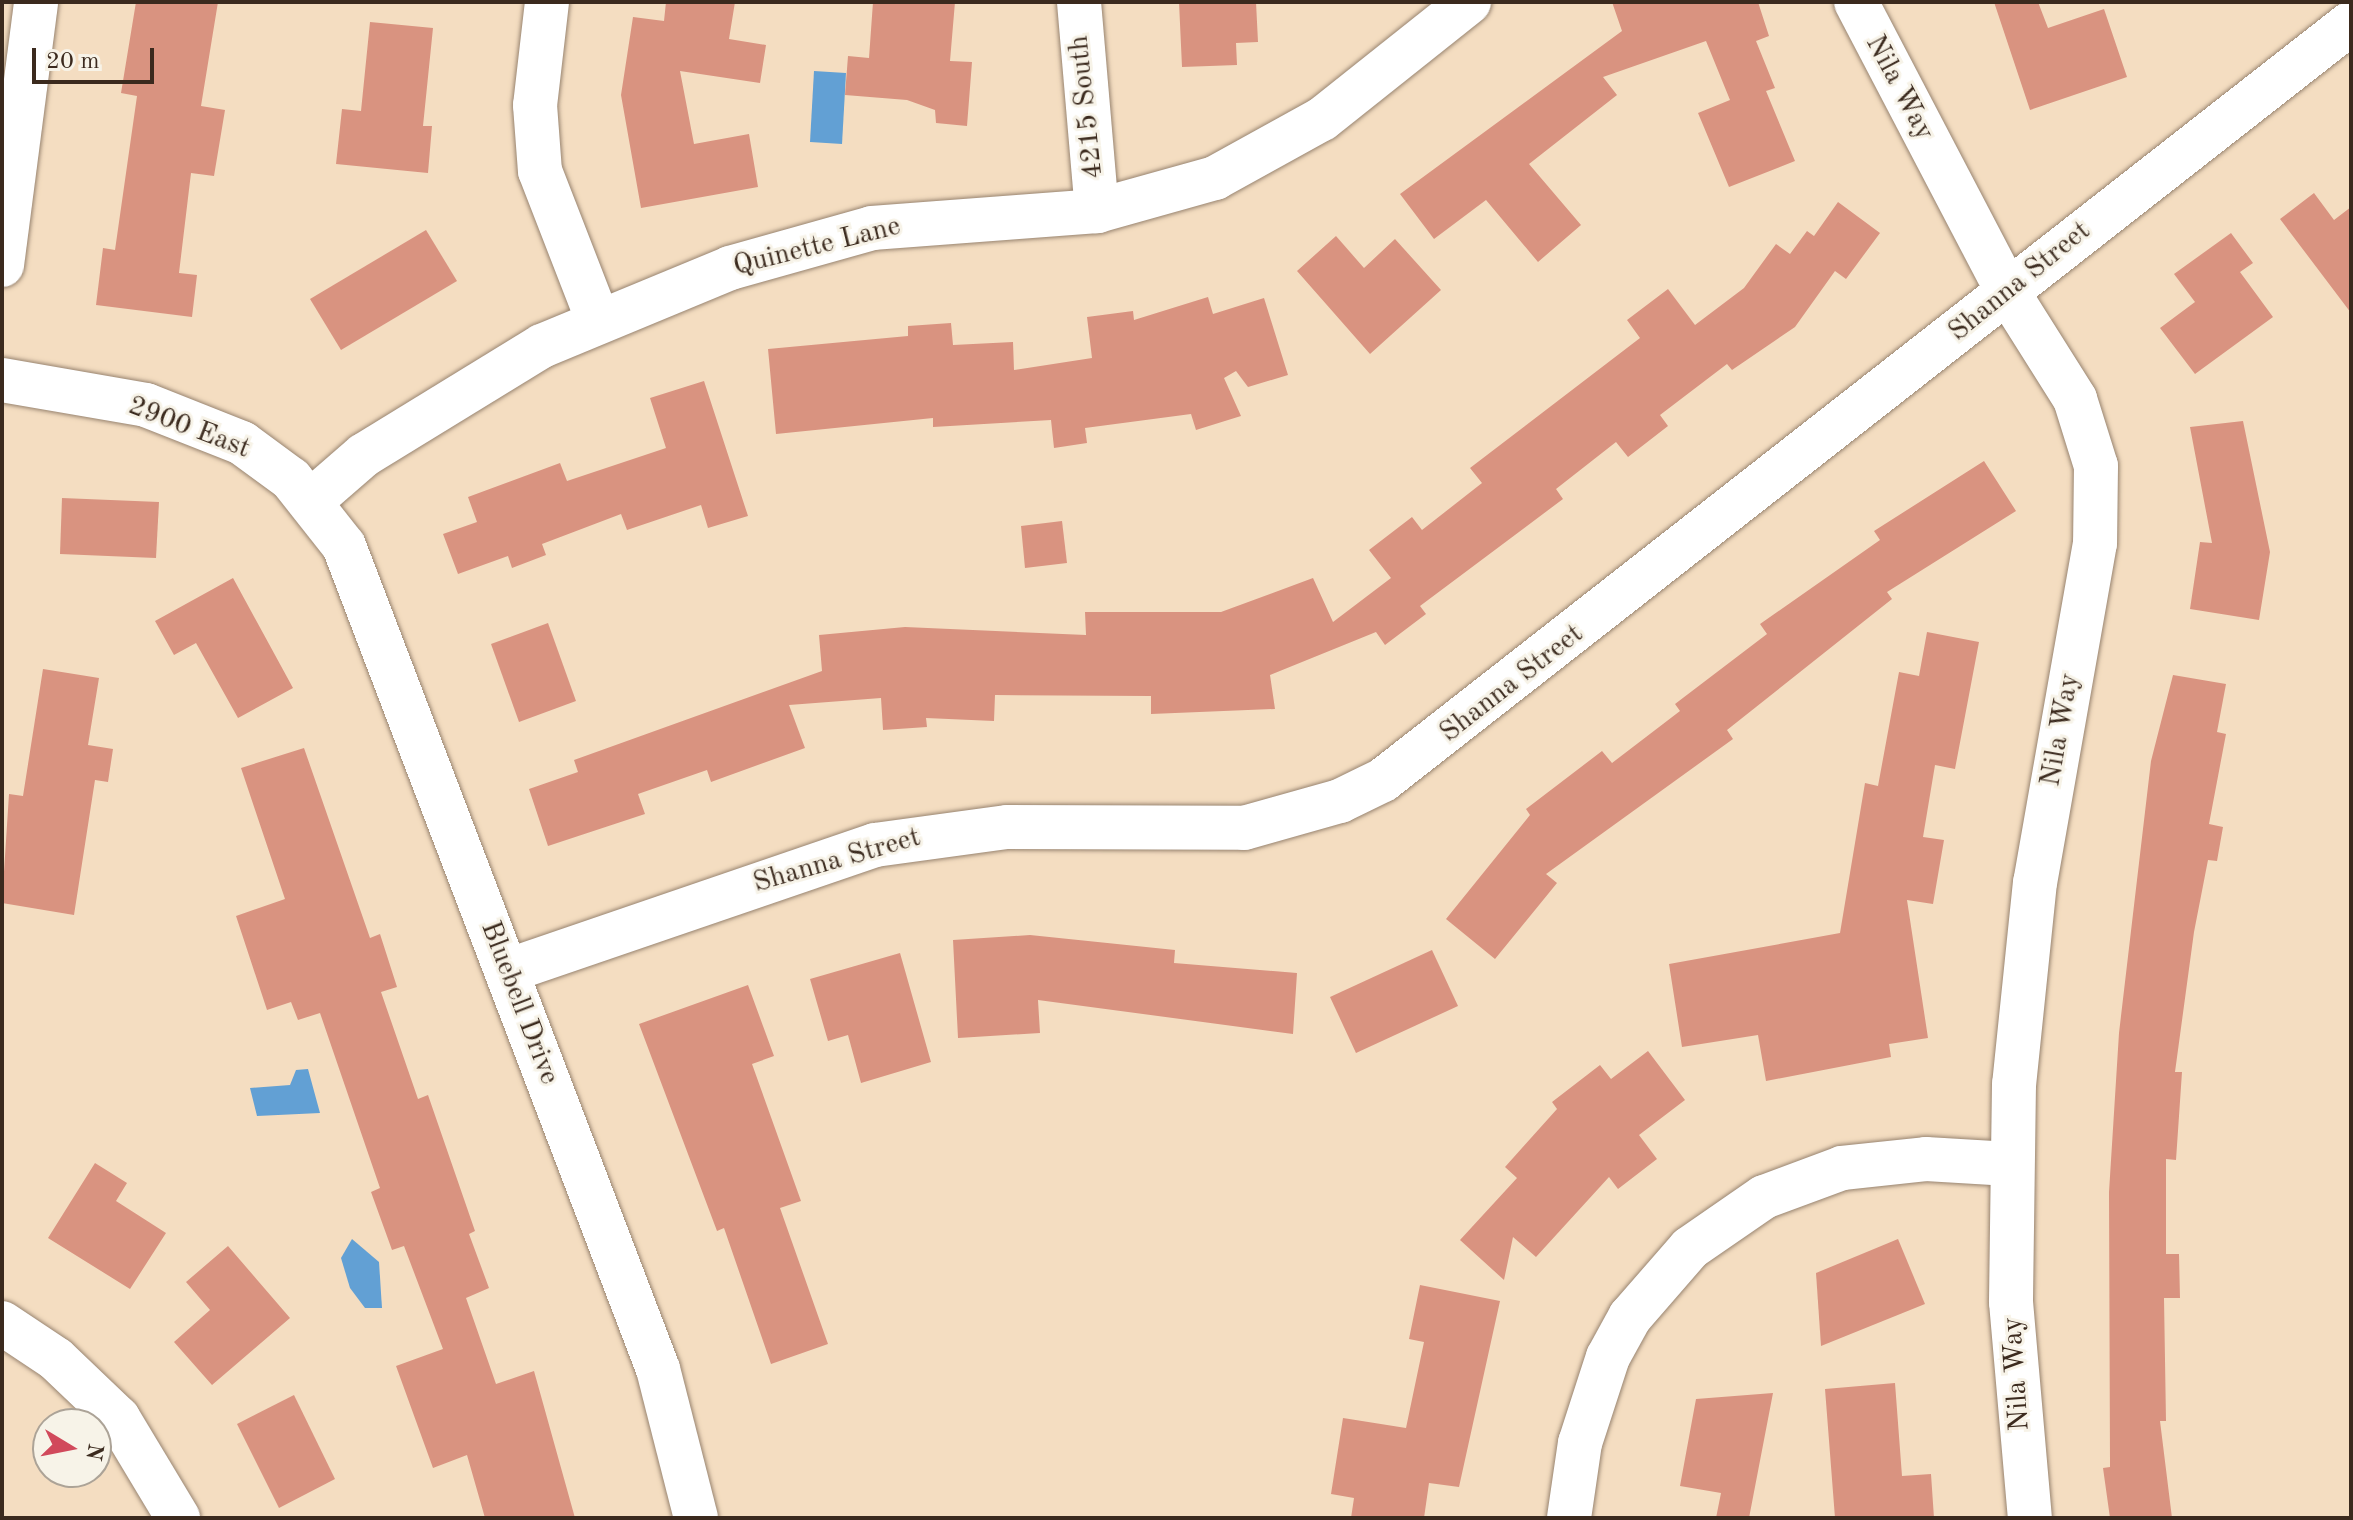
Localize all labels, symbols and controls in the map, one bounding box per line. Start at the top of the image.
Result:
street label: Nila Way [1857,30,1941,146]
scale bar [36,32,158,82]
street label: 4215 South [1063,34,1111,180]
text: 20 m [46,50,100,74]
street label: Quinette Lane [730,210,904,284]
street label: Shanna Street [1942,215,2098,349]
street label: 2900 East [123,389,255,467]
street label: Shanna Street [1434,618,1590,750]
street label: Nila Way [2035,671,2087,789]
street label: Shanna Street [749,821,925,901]
street label: Bluebell Drive [472,917,566,1089]
street label: Nila Way [1996,1316,2038,1432]
north arrow [32,1408,112,1488]
text: N [81,1442,106,1462]

